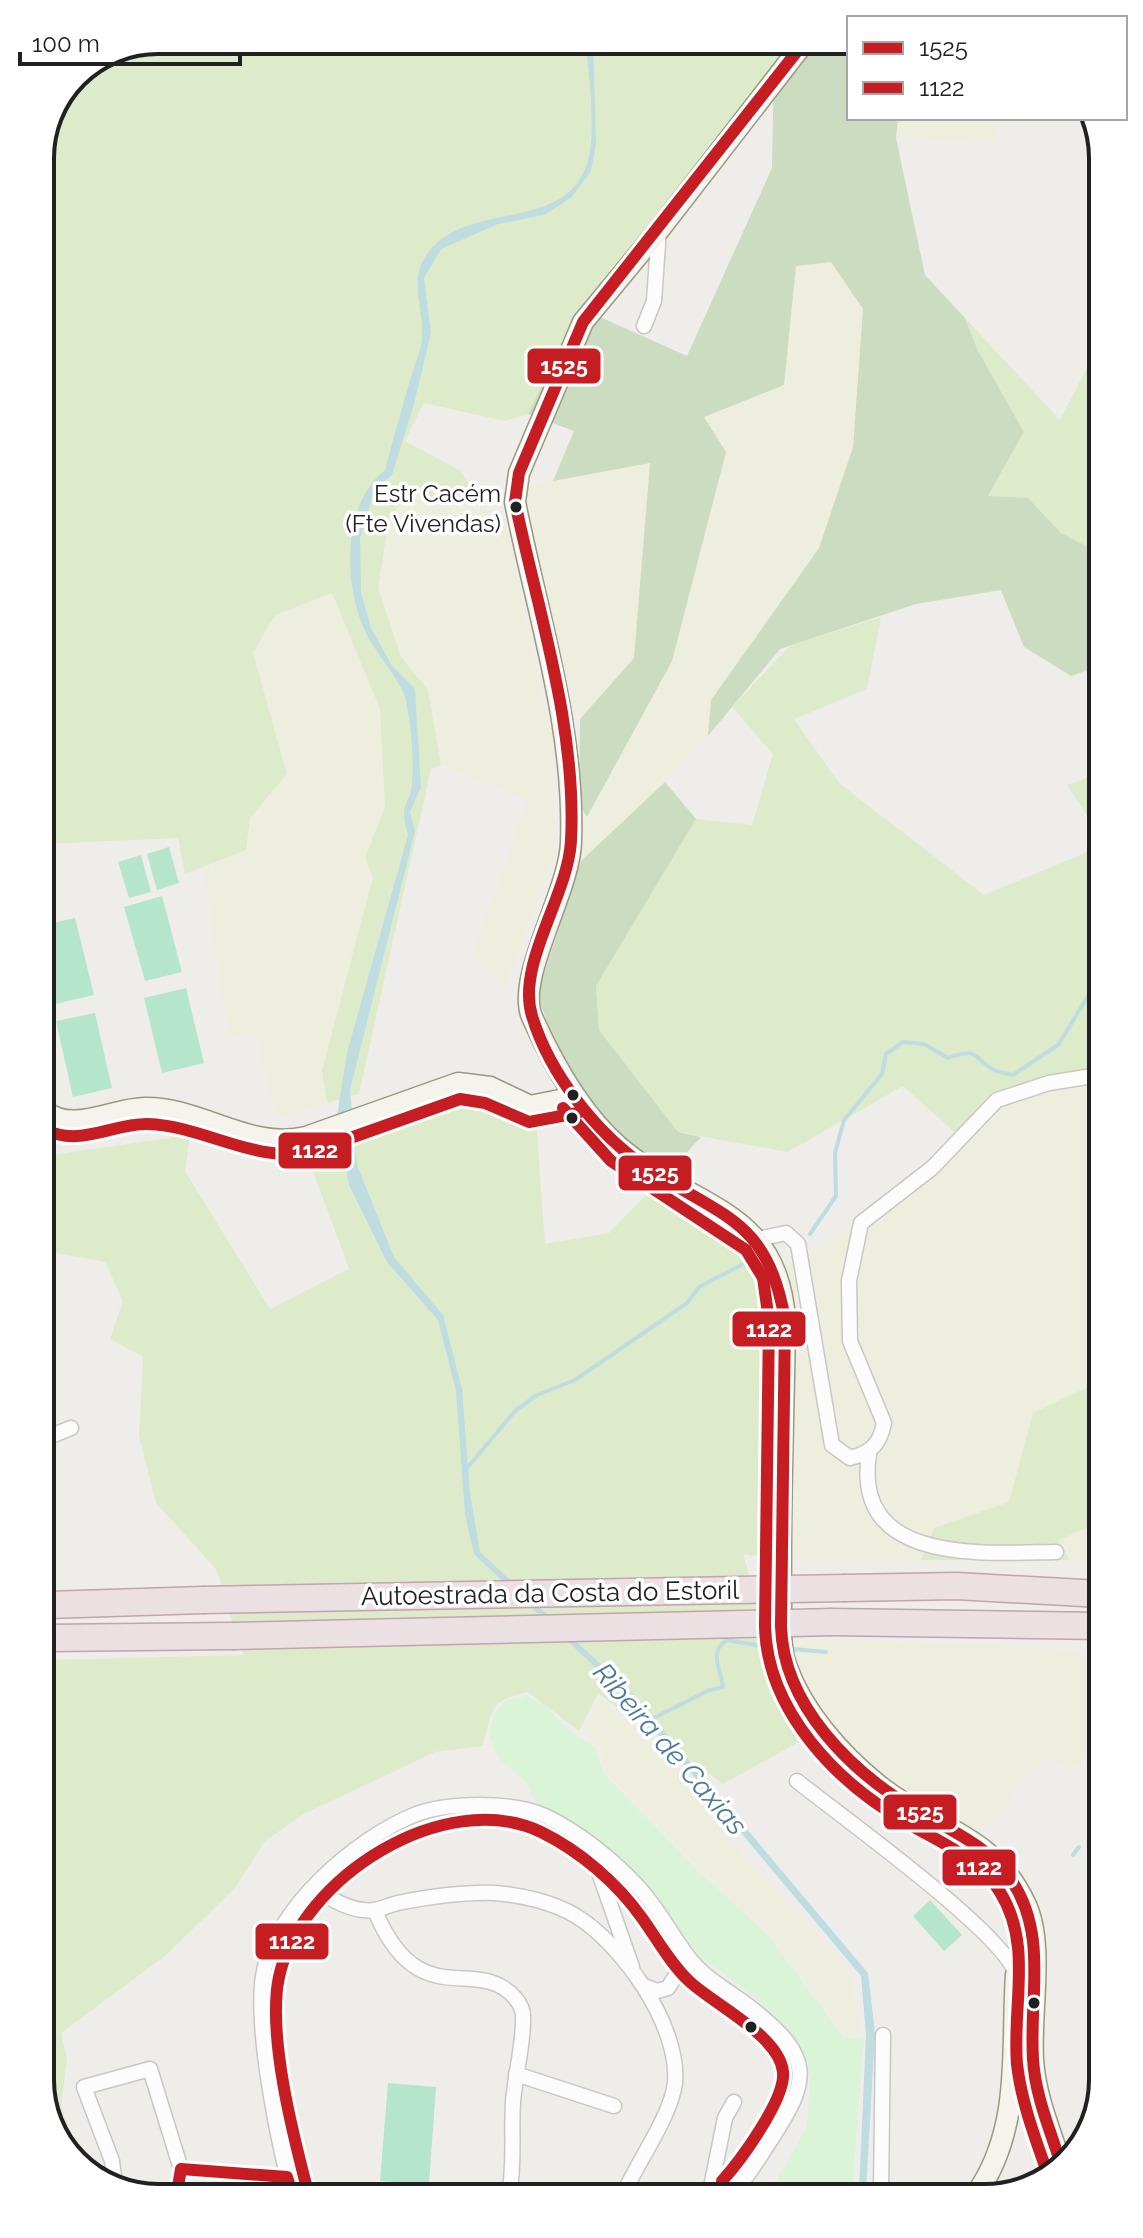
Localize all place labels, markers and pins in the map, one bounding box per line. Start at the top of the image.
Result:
place label: Estr Cacém (Fte Vivendas) [345,479,501,538]
marker: Estr Cacém (Fte Vivendas) [508,499,524,515]
unlabelled marker [565,1087,581,1103]
unlabelled marker [564,1110,580,1126]
unlabelled marker [1026,1995,1042,2011]
unlabelled marker [743,2019,759,2035]

